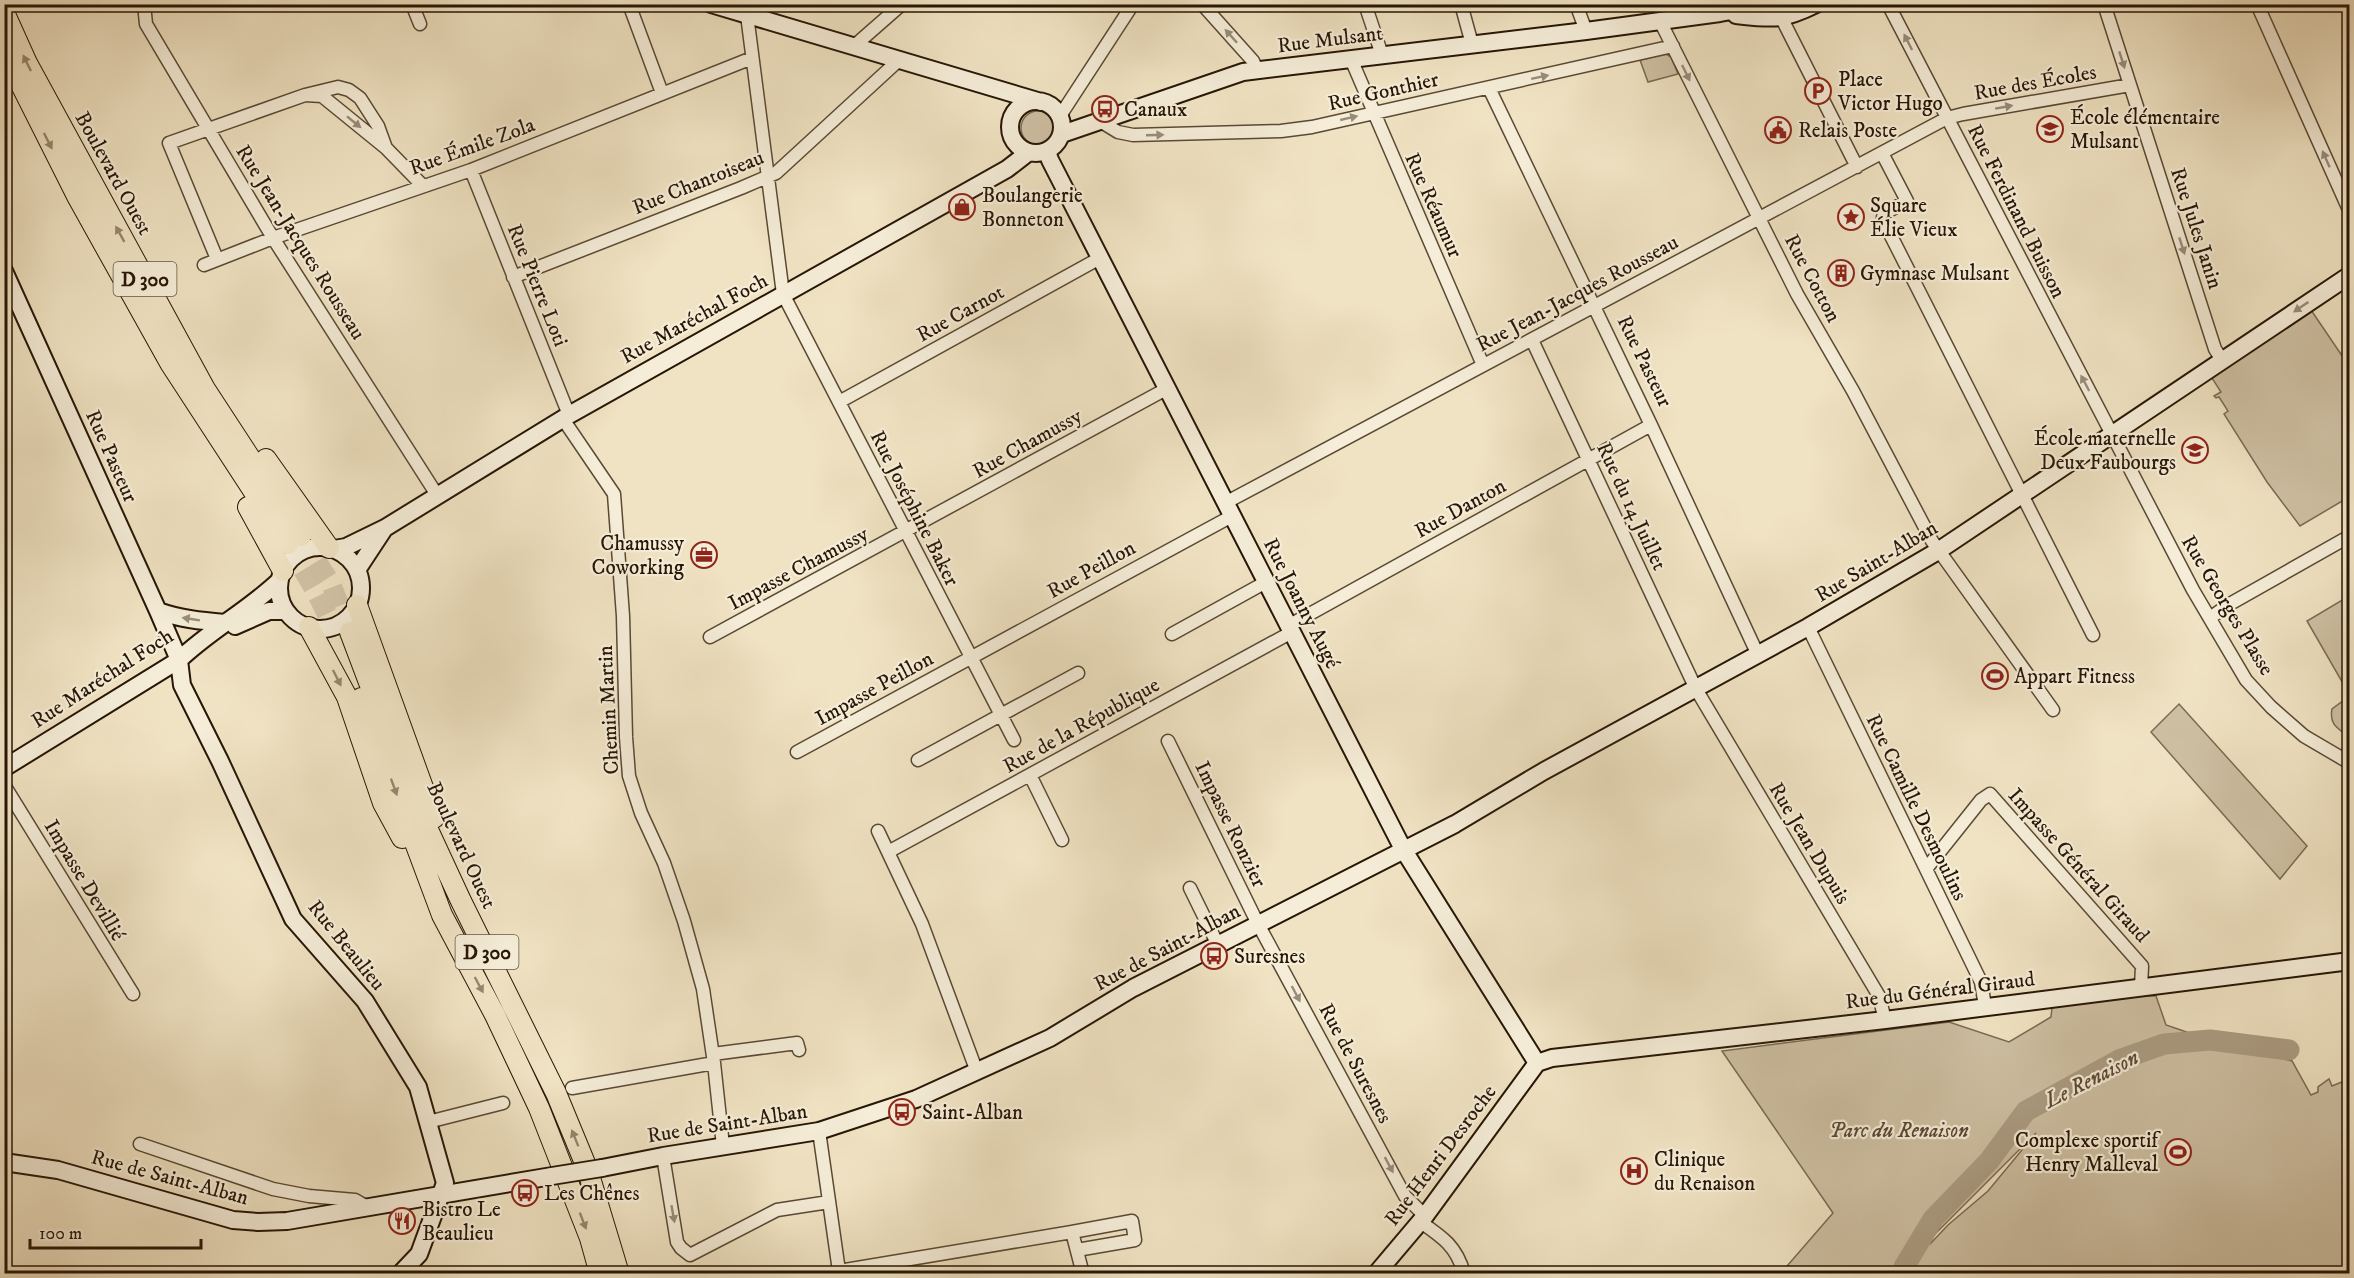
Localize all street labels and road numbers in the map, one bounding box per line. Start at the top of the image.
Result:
street label: Rue Mulsant [1276,21,1385,59]
street label: Rue des Écoles [1972,58,2098,107]
street label: Rue Gonthier [1325,67,1441,117]
street label: Boulevard Ouest [69,107,158,240]
street label: Rue Émile Zola [406,111,539,182]
street label: Rue Ferdinand Buisson [1961,120,2071,303]
street label: Rue Jean-Jacques Rousseau [229,140,371,345]
street label: Rue Chantoiseau [629,145,768,221]
street label: Rue Réaumur [1398,149,1468,262]
street label: Rue Jules Janin [2164,164,2228,292]
street label: Rue Pierre Loti [501,220,573,350]
street label: Rue Jean-Jacques Rousseau [1472,230,1683,358]
street label: Rue Cotton [1778,230,1846,327]
road number: D 300 [114,262,176,296]
street label: Rue Maréchal Foch [616,268,773,370]
street label: Rue Carnot [912,279,1009,348]
street label: Rue Pasteur [1611,311,1678,412]
street label: Rue Chamussy [968,403,1088,485]
street label: Rue Pasteur [79,406,143,507]
street label: Rue Joséphine Baker [864,426,965,591]
street label: Rue du 14 Juillet [1590,438,1672,575]
street label: Rue Danton [1410,473,1511,545]
street label: Rue Saint-Alban [1811,515,1942,609]
street label: Impasse Chamussy [724,521,874,617]
street label: Rue Georges Plasse [2175,531,2279,681]
street label: Rue Joanny Augé [1257,534,1345,673]
street label: Rue Peillon [1043,535,1140,605]
street label: Rue Maréchal Foch [27,623,178,734]
street label: Chemin Martin [593,645,625,775]
street label: Impasse Peillon [811,646,938,732]
street label: Rue de la République [999,672,1164,780]
street label: Rue Camille Desmoulins [1860,710,1973,905]
street label: Impasse Ronzier [1188,757,1272,892]
street label: Boulevard Ouest [420,778,502,913]
street label: Rue Jean Dupuis [1763,778,1856,909]
street label: Impasse Général Giraud [2002,783,2155,949]
street label: Impasse Devillié [38,815,131,946]
street label: Rue Beaulieu [302,895,391,996]
street label: Rue de Saint-Alban [1090,898,1245,997]
road number: D 300 [456,935,518,969]
street label: Rue du Général Giraud [1844,966,2037,1015]
street label: Rue de Suresnes [1313,999,1398,1128]
street label: Rue Henri Desroche [1379,1080,1503,1231]
street label: Rue de Saint-Alban [645,1098,809,1149]
street label: Rue de Saint-Alban [88,1144,251,1211]

